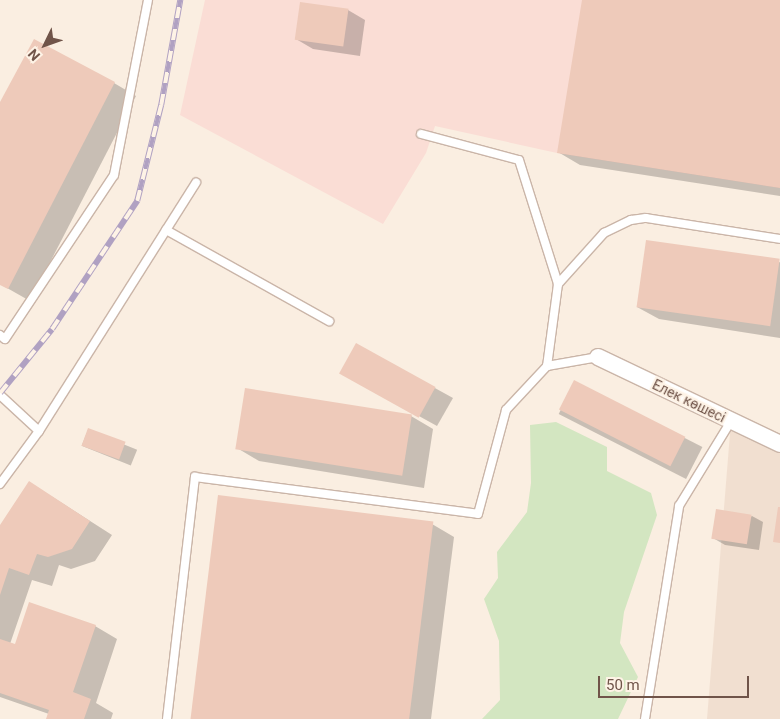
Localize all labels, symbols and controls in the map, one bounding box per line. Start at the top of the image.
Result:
north arrow [20,20,70,70]
text: N [25,46,43,64]
street label: Елек көшесі [650,376,728,426]
scale bar [600,666,751,698]
text: 50 m [606,676,640,694]

